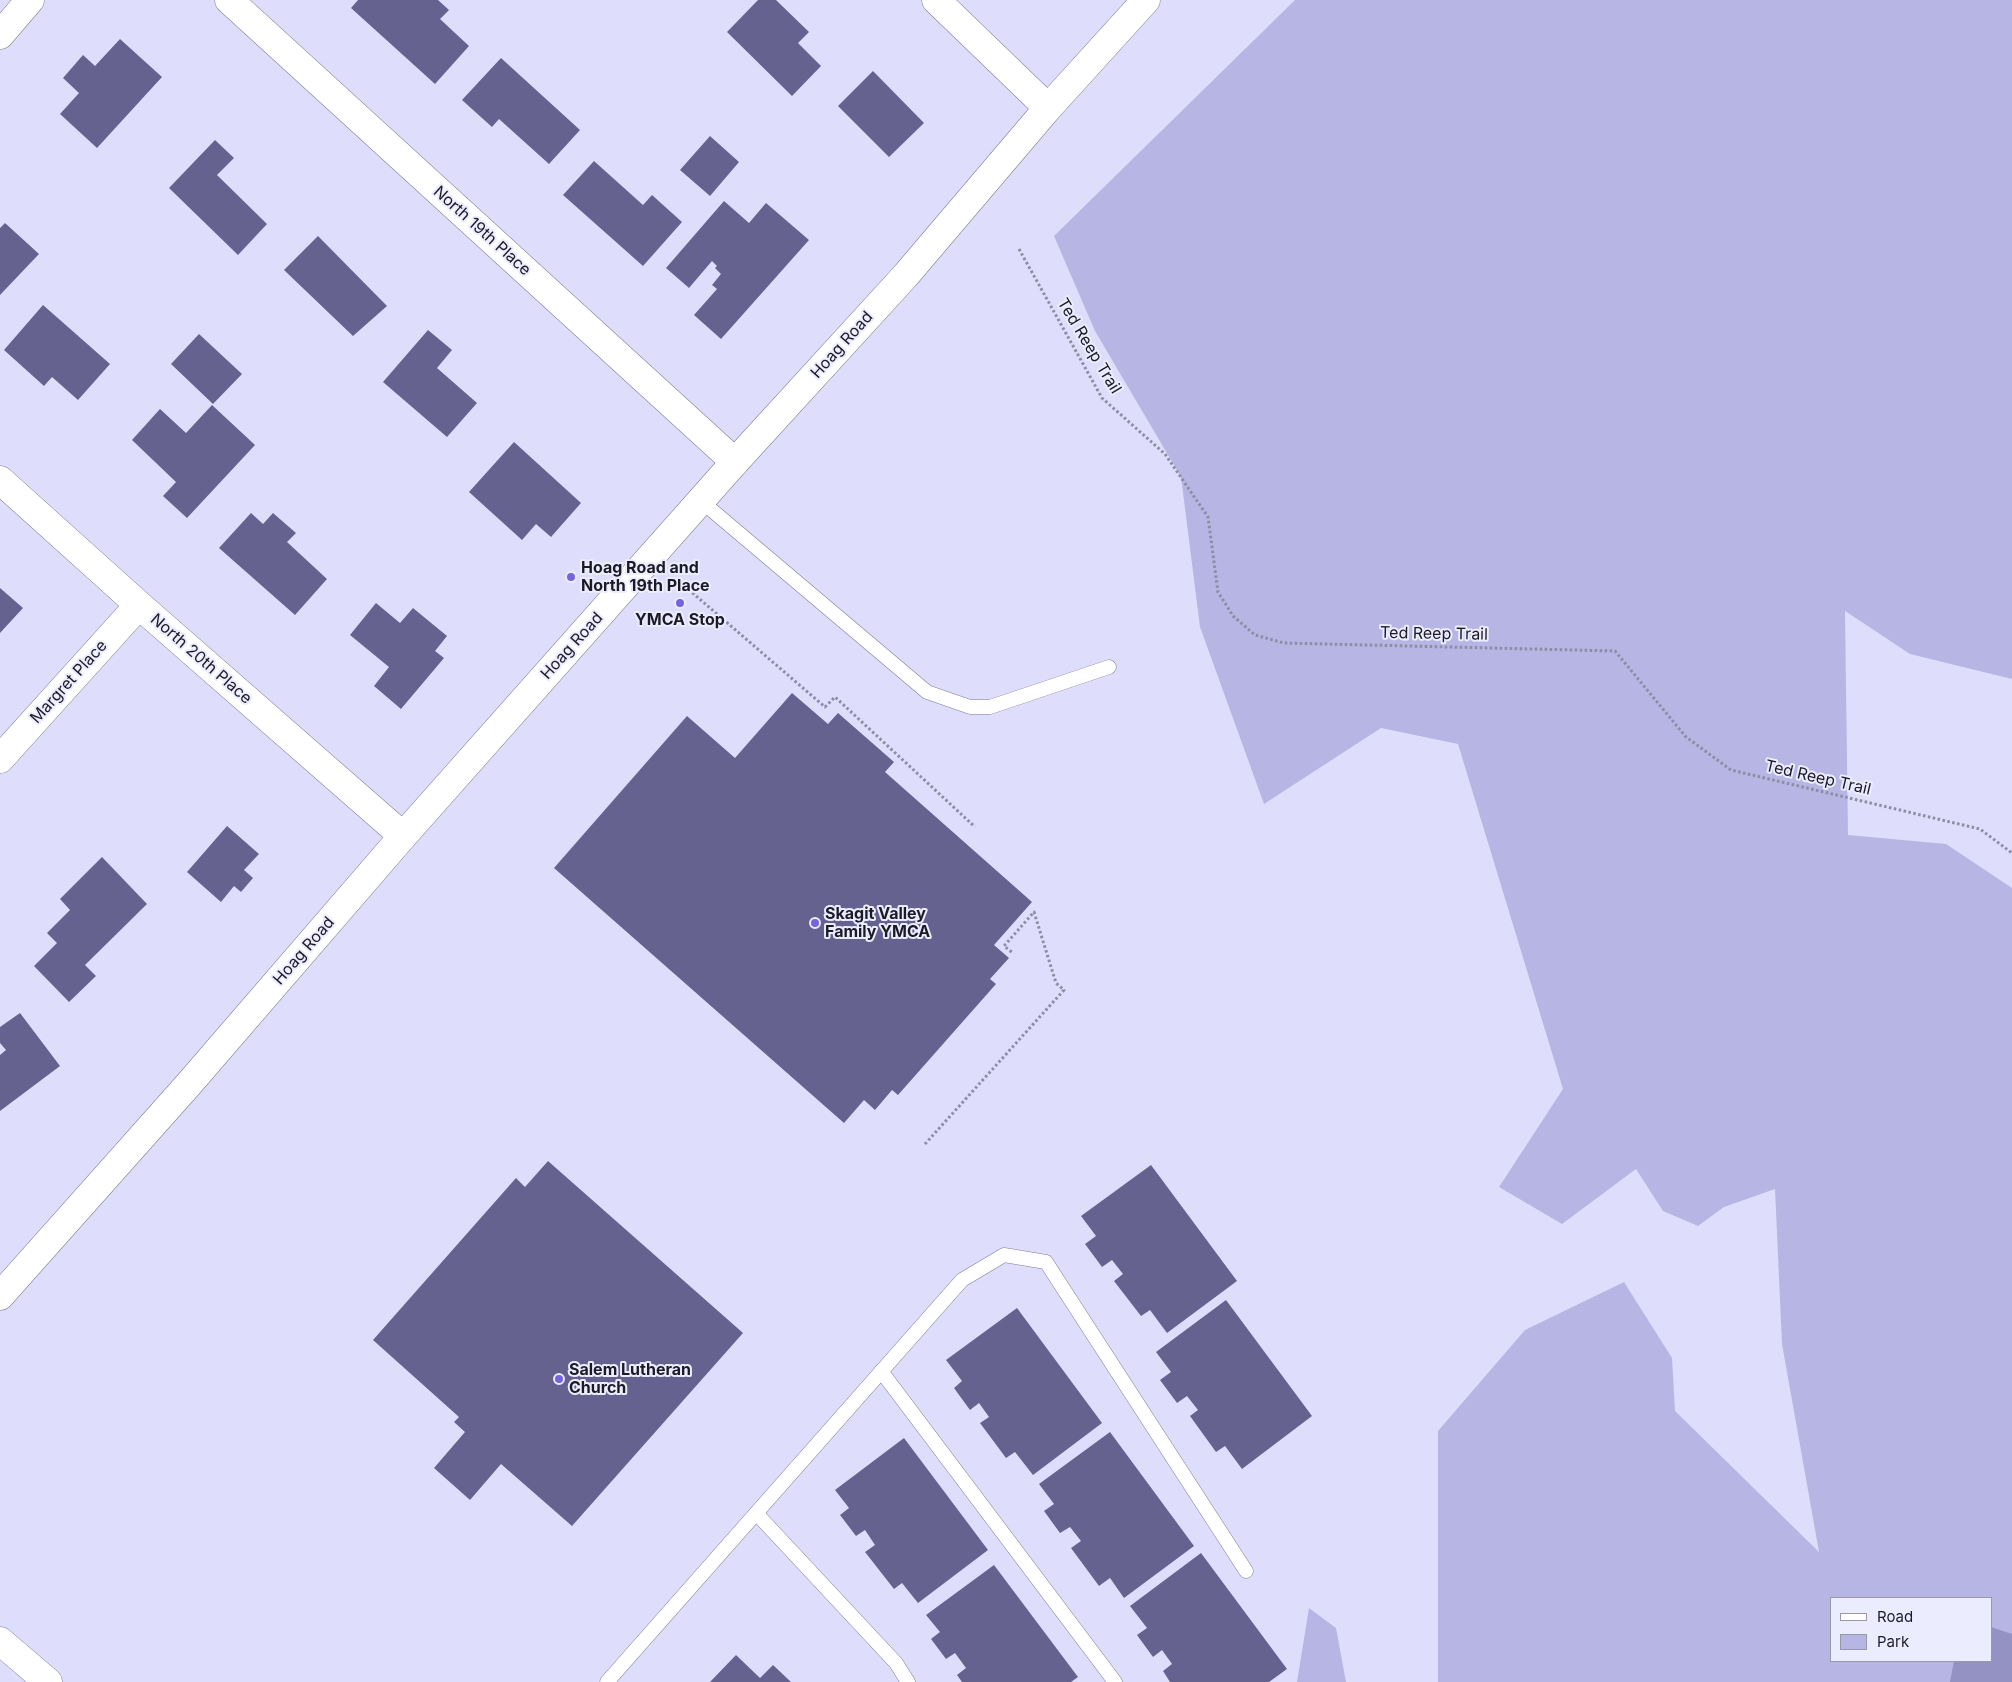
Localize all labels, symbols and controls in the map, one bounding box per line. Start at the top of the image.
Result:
street label: North 19th Place [429,182,535,280]
street label: Ted Reep Trail [1053,295,1125,397]
street label: Hoag Road [807,308,877,382]
place label: Hoag Road and North 19th Place [581,558,710,596]
marker: Hoag Road and North 19th Place [565,571,577,583]
marker: YMCA Stop [674,597,686,609]
street label: Hoag Road [537,609,607,683]
street label: North 20th Place [146,610,256,708]
place label: YMCA Stop [635,610,725,630]
street label: Ted Reep Trail [1380,623,1488,645]
street label: Margret Place [27,636,111,728]
street label: Ted Reep Trail [1763,757,1873,799]
place label: Skagit Valley Family YMCA [825,904,930,942]
street label: Hoag Road [269,913,339,989]
marker: Skagit Valley Family YMCA [809,917,821,929]
place label: Salem Lutheran Church [569,1360,691,1398]
marker: Salem Lutheran Church [553,1373,565,1385]
legend [1830,1597,1992,1662]
text: Road [1877,1607,1913,1626]
text: Park [1877,1632,1909,1651]

